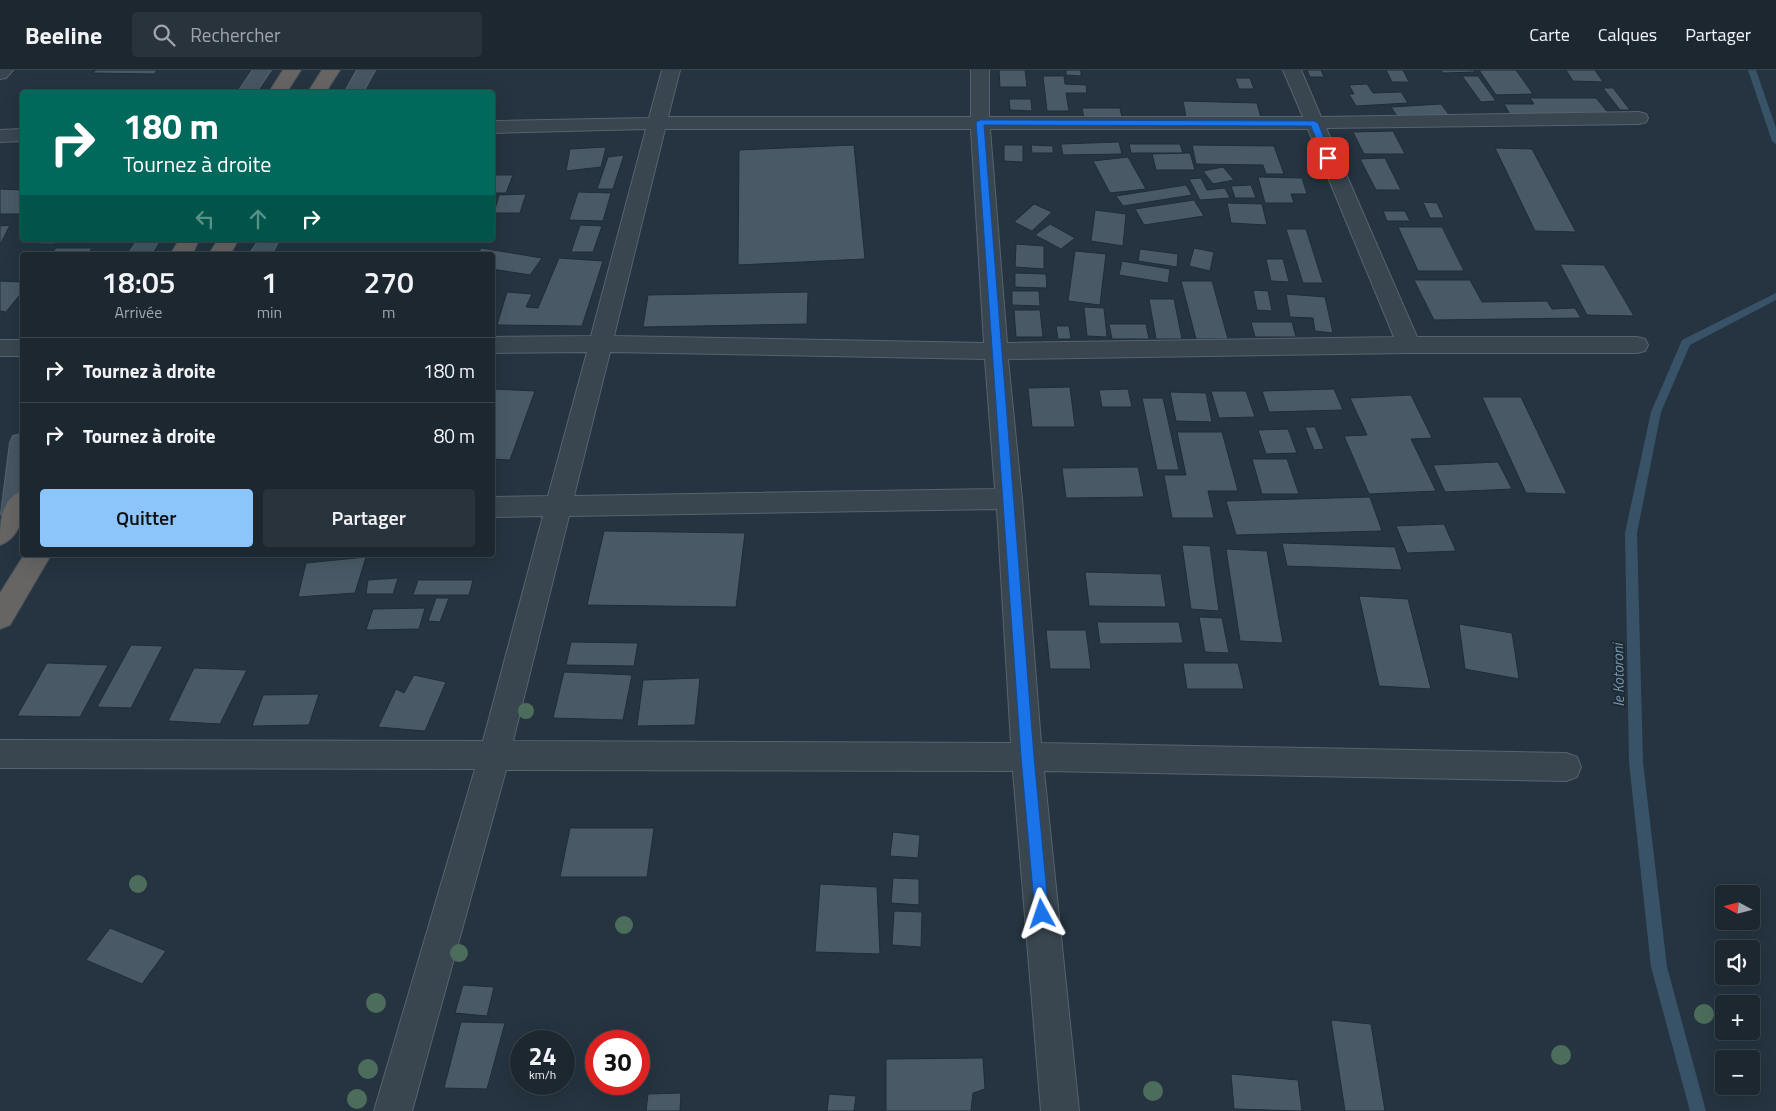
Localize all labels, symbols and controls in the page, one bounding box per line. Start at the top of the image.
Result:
search box [132,12,482,57]
text: Beeline [25,17,102,53]
text: Rechercher [190,20,281,49]
icon: search [150,21,178,49]
text: Carte [1529,21,1570,48]
text: Calques [1598,21,1657,48]
text: Partager [1685,21,1751,48]
text: 180 m [123,99,219,153]
icon: right [40,110,105,175]
pin [1307,137,1349,179]
icon: arrive [1314,144,1342,172]
text: Tournez à droite [123,147,271,181]
icon: left [191,205,219,233]
icon: ahead [244,205,272,233]
icon: right [297,205,325,233]
text: 18:05 [101,259,176,305]
text: 1 [261,259,278,305]
text: 270 [363,259,414,305]
text: Arrivée [114,300,162,324]
text: min [257,300,282,324]
text: m [382,300,395,324]
icon: right [40,356,68,384]
text: Tournez à droite [83,356,215,385]
text: 180 m [423,356,475,385]
icon: right [40,421,68,449]
text: Tournez à droite [83,421,215,450]
text: 80 m [434,421,475,450]
button: Quitter [40,489,253,547]
button: Partager [263,489,475,547]
water label: le Kotoroni [1606,641,1630,707]
north arrow [1715,885,1760,930]
map controls [1715,885,1760,1095]
position arrow [1015,887,1067,939]
button: sound [1715,940,1760,985]
button: + [1715,995,1760,1040]
speed limit sign: 30 [585,1030,650,1095]
text: 24 [528,1037,557,1075]
button: − [1715,1050,1760,1095]
text: km/h [529,1065,556,1084]

